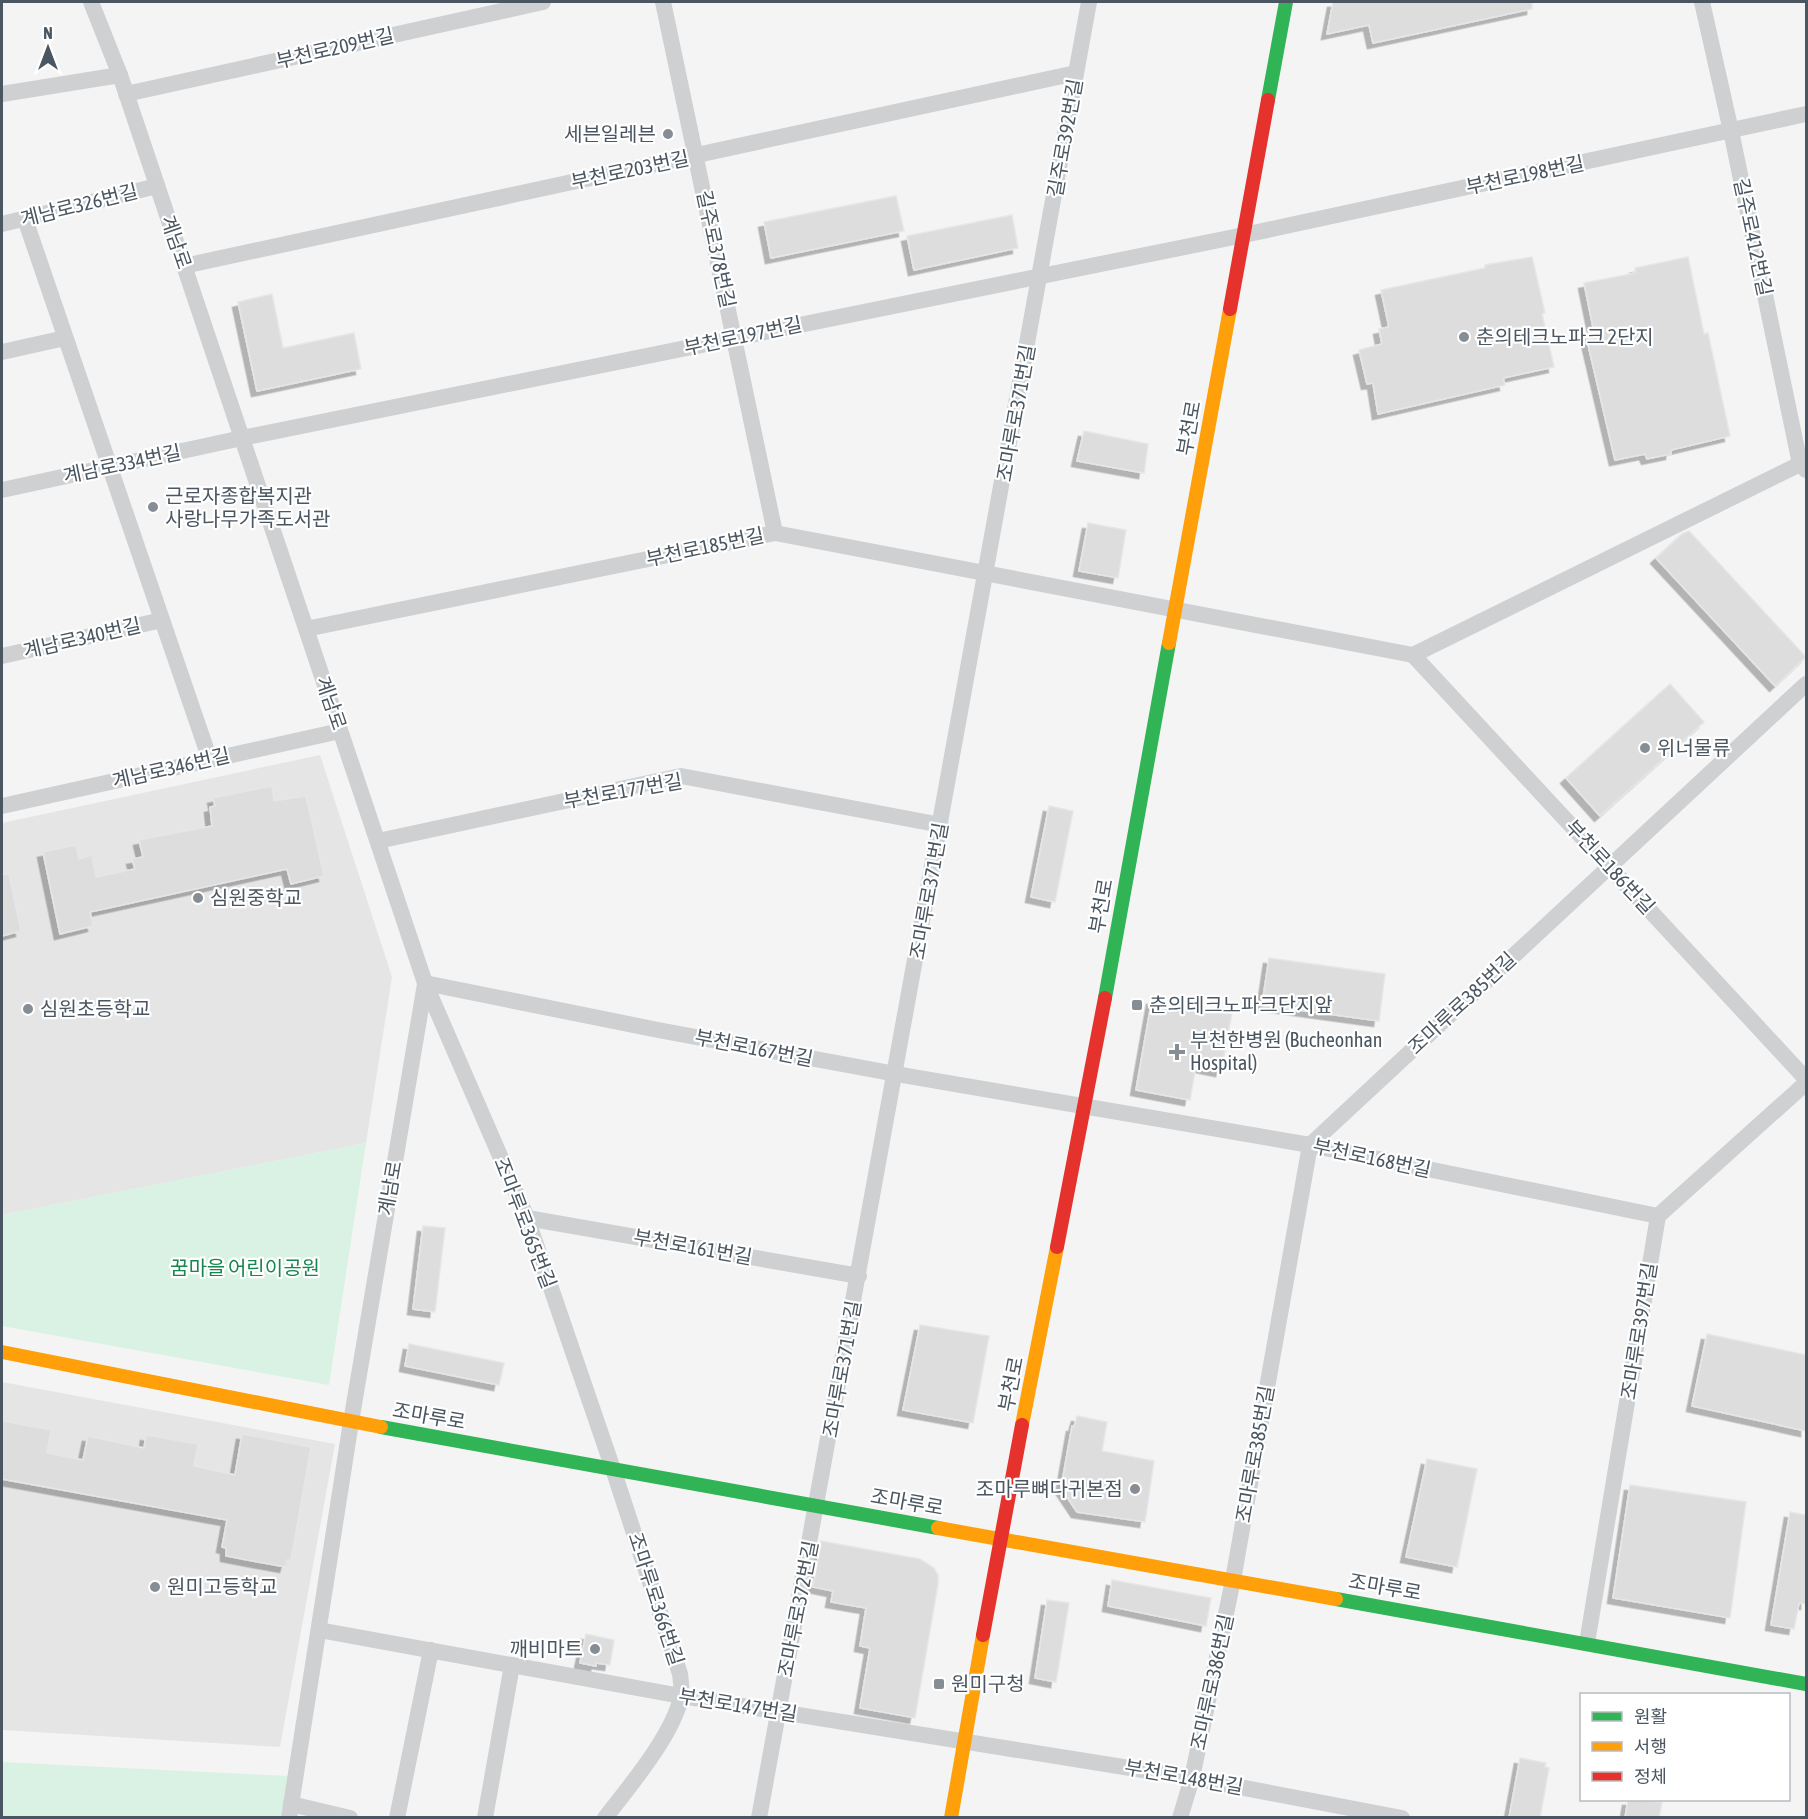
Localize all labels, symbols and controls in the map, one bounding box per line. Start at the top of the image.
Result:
north arrow [18,18,78,78]
street label: 부천로209번길 [274,23,396,72]
text: N [43,24,53,42]
street label: 길주로392번길 [1043,77,1086,199]
place label: 세븐일레븐 [564,122,656,145]
marker: 세븐일레븐 [661,127,675,141]
street label: 부천로203번길 [569,146,691,193]
street label: 부천로198번길 [1464,151,1586,198]
street label: 길주로412번길 [1730,176,1777,298]
street label: 계남로326번길 [18,179,140,230]
street label: 길주로378번길 [693,188,740,310]
street label: 계남로 [157,212,196,272]
street label: 부천로197번길 [682,312,804,359]
place label: 춘의테크노파크 2단지 [1476,325,1654,348]
marker: 춘의테크노파크 2단지 [1457,330,1471,344]
street label: 조마루로371번길 [992,343,1039,483]
street label: 부천로 [1172,399,1205,457]
street label: 계남로334번길 [61,440,183,487]
place label: 근로자종합복지관 사랑나무가족도서관 [165,484,331,530]
marker: 근로자종합복지관 사랑나무가족도서관 [146,500,160,514]
street label: 부천로185번길 [644,523,766,570]
street label: 계남로340번길 [21,613,143,662]
street label: 계남로 [312,673,351,733]
place label: 위너물류 [1657,736,1731,759]
marker: 위너물류 [1638,741,1652,755]
street label: 계남로346번길 [110,743,232,792]
street label: 부천로177번길 [562,769,684,812]
street label: 부천로186번길 [1561,815,1660,918]
street label: 조마루로371번길 [905,821,952,961]
street label: 부천로 [1084,877,1117,935]
place label: 심원중학교 [210,886,302,909]
marker: 심원중학교 [191,891,205,905]
street label: 조마루로385번길 [1403,947,1520,1058]
place label: 춘의테크노파크단지앞 [1149,993,1333,1016]
place label: 심원초등학교 [40,997,150,1020]
marker: 춘의테크노파크단지앞 [1130,998,1144,1012]
marker: 심원초등학교 [21,1002,35,1016]
street label: 부천로167번길 [693,1025,815,1070]
place label: 부천한병원 (Bucheonhan Hospital) [1190,1028,1383,1074]
marker: 부천한병원 (Bucheonhan Hospital) [1168,1043,1186,1061]
street label: 부천로168번길 [1311,1134,1433,1181]
street label: 조마루로365번길 [490,1154,561,1292]
street label: 계남로 [373,1159,406,1217]
street label: 부천로161번길 [632,1225,754,1268]
park label: 꿈마을 어린이공원 [170,1256,320,1279]
street label: 조마루로397번길 [1616,1261,1661,1401]
street label: 조마루로371번길 [818,1299,865,1439]
street label: 부천로 [994,1355,1027,1413]
street label: 조마루로385번길 [1231,1384,1278,1524]
street label: 조마루로 [391,1398,467,1433]
place label: 조마루뼈다귀본점 [976,1477,1123,1500]
marker: 조마루뼈다귀본점 [1128,1482,1142,1496]
street label: 조마루로 [869,1484,945,1519]
street label: 조마루로366번길 [624,1529,689,1668]
street label: 조마루로372번길 [773,1539,822,1679]
street label: 조마루로 [1347,1569,1423,1604]
place label: 원미고등학교 [167,1575,277,1598]
marker: 원미고등학교 [148,1580,162,1594]
street label: 조마루로386번길 [1186,1612,1237,1752]
place label: 깨비마트 [509,1637,583,1660]
marker: 깨비마트 [588,1642,602,1656]
place label: 원미구청 [951,1672,1025,1695]
marker: 원미구청 [932,1677,946,1691]
street label: 부천로147번길 [677,1684,799,1725]
legend [1580,1693,1790,1801]
text: 원활 [1634,1706,1667,1727]
text: 서행 [1634,1736,1667,1757]
street label: 부천로148번길 [1123,1755,1245,1798]
text: 정체 [1634,1766,1667,1787]

